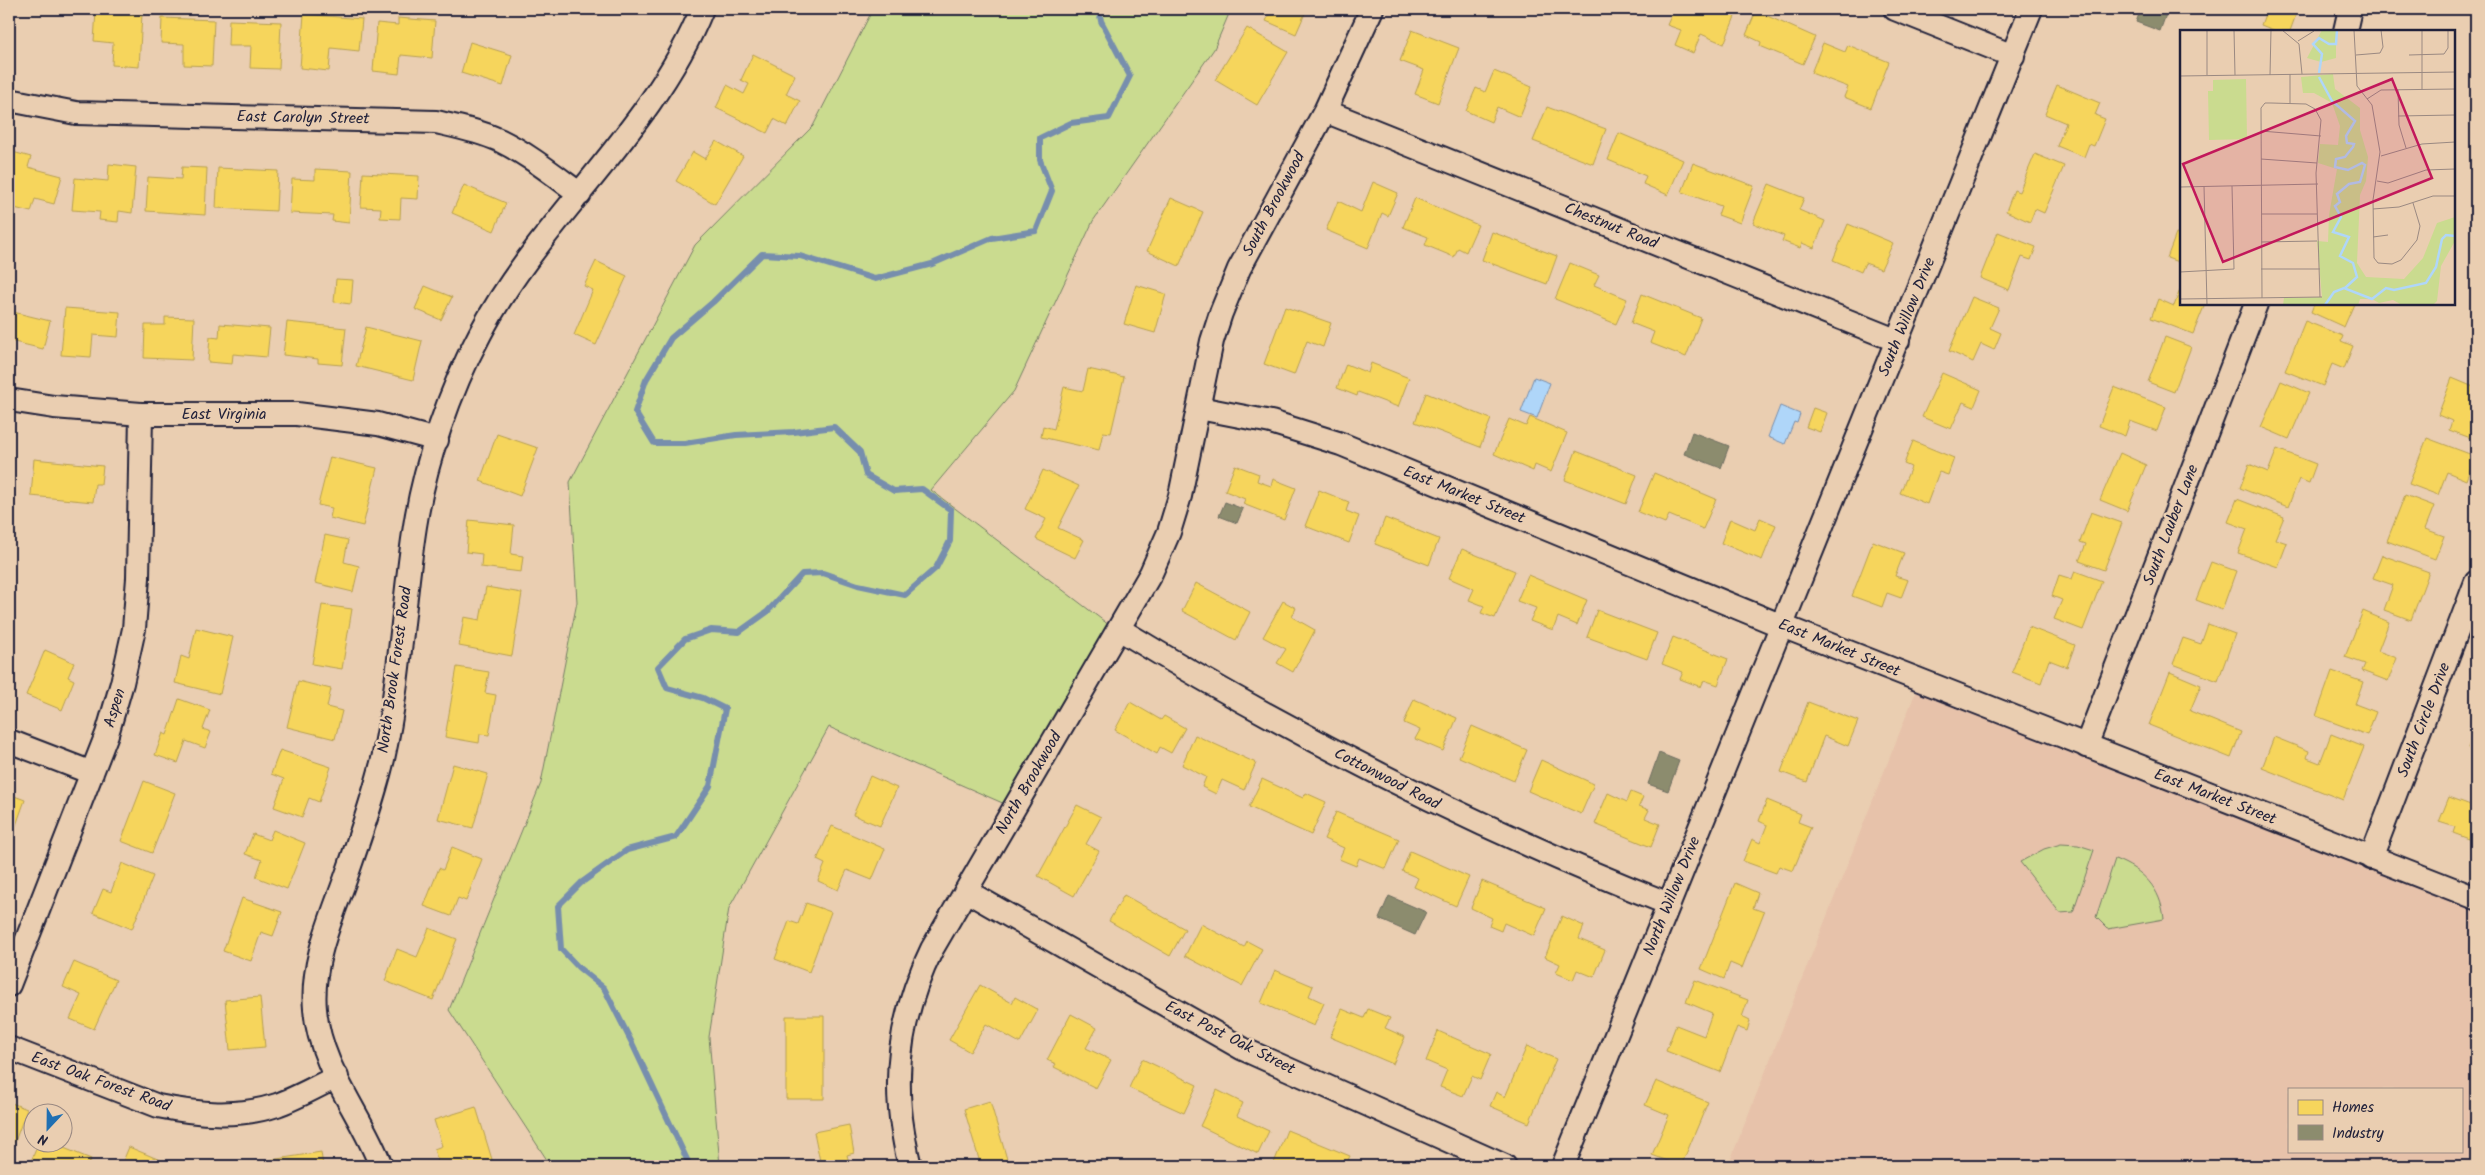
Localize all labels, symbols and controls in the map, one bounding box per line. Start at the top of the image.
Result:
inset map [2180,30,2455,305]
street label: East Carolyn Street [236,104,370,132]
street label: South Brookwood [1236,146,1313,261]
street label: Chestnut Road [1560,196,1663,257]
street label: South Willow Drive [1872,254,1942,380]
street label: East Virginia [181,402,267,427]
street label: East Market Street [1399,459,1530,531]
street label: South Lauber Lane [2136,461,2206,589]
street label: North Brook Forest Road [371,584,419,755]
street label: East Market Street [1774,612,1905,684]
street label: South Circle Drive [2391,659,2457,781]
street label: Aspen [97,685,133,731]
street label: North Brookwood [989,726,1069,839]
street label: Cottonwood Road [1329,741,1446,817]
street label: East Market Street [2150,762,2281,832]
street label: North Willow Drive [1637,833,1707,959]
street label: East Post Oak Street [1160,994,1300,1082]
street label: East Oak Forest Road [28,1045,175,1119]
legend [2288,1088,2462,1152]
text: Homes [2332,1096,2375,1120]
north arrow [22,1102,72,1152]
text: Industry [2332,1122,2385,1146]
text: N [35,1127,52,1151]

